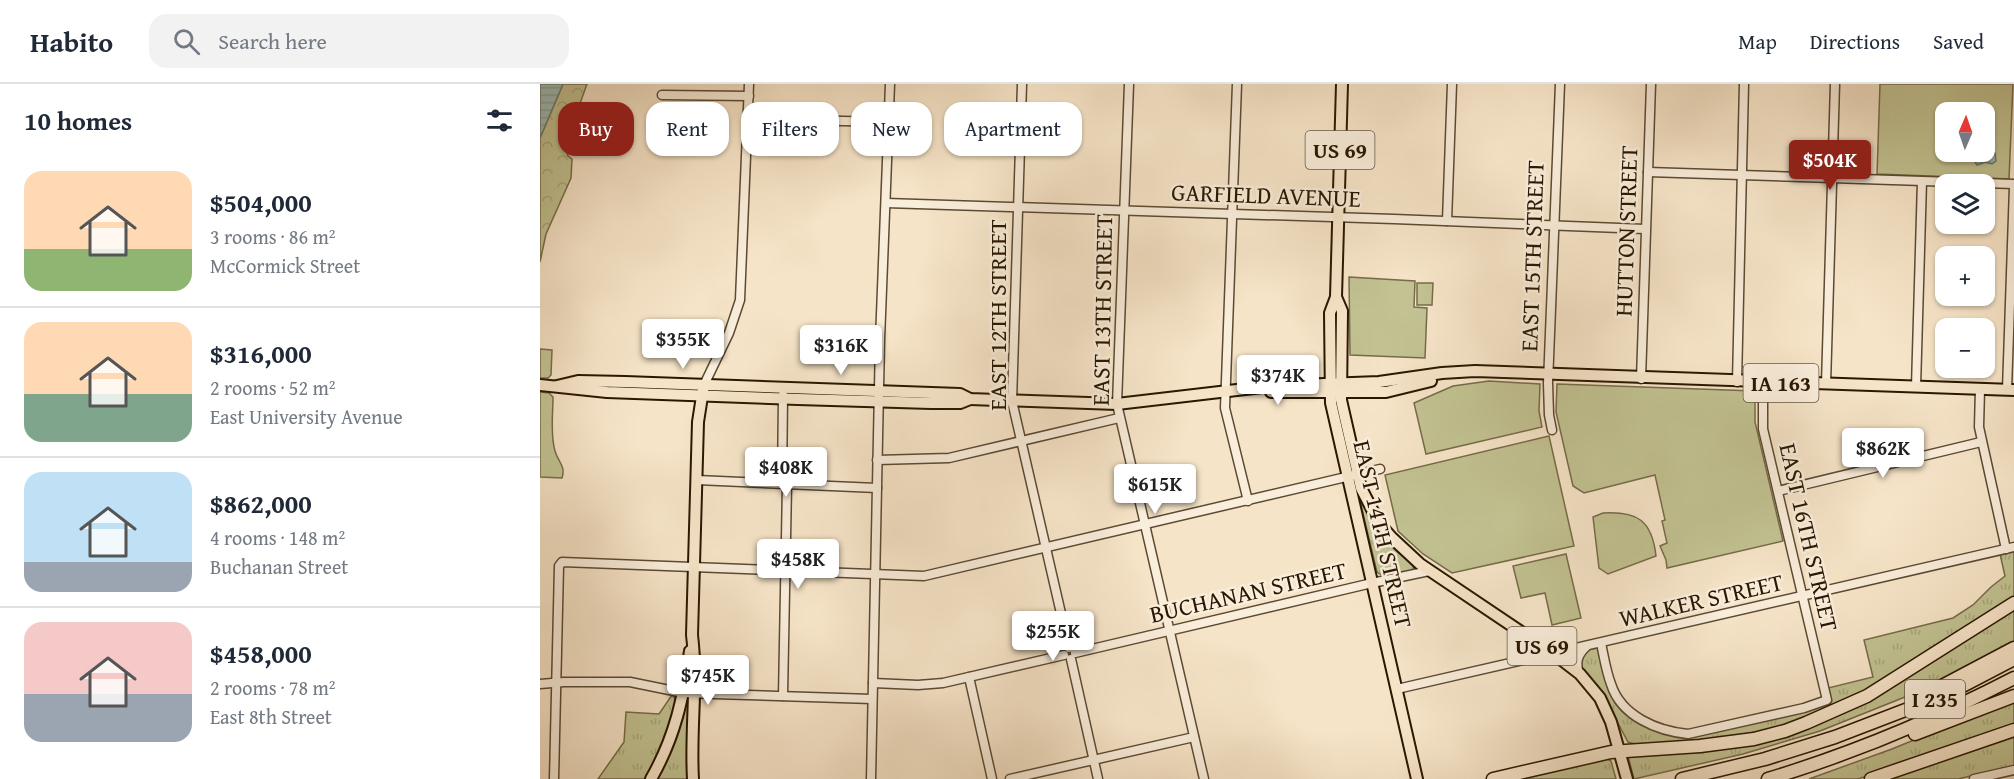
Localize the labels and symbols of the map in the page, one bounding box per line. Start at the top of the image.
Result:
north arrow [1935,102,1995,162]
road number: US 69 [1306,131,1374,169]
pin: $504K [1788,140,1872,191]
street label: HUTTON STREET [1606,145,1646,317]
street label: EAST 15TH STREET [1511,160,1553,352]
street label: GARFIELD AVENUE [1171,174,1361,216]
street label: EAST 13TH STREET [1083,214,1121,406]
street label: EAST 12TH STREET [980,219,1015,411]
pin: $355K [641,319,725,370]
pin: $316K [799,325,883,376]
pin: $374K [1236,355,1320,406]
road number: IA 163 [1744,364,1818,402]
pin: $862K [1841,428,1925,479]
street label: EAST 14TH STREET [1344,437,1422,631]
street label: EAST 16TH STREET [1770,440,1848,634]
pin: $408K [744,447,828,498]
pin: $615K [1113,464,1197,515]
pin: $458K [756,539,840,590]
street label: BUCHANAN STREET [1146,552,1350,632]
street label: WALKER STREET [1616,564,1786,636]
pin: $255K [1011,611,1095,662]
road number: US 69 [1508,627,1576,665]
pin: $745K [666,655,750,706]
road number: I 235 [1905,680,1965,718]

